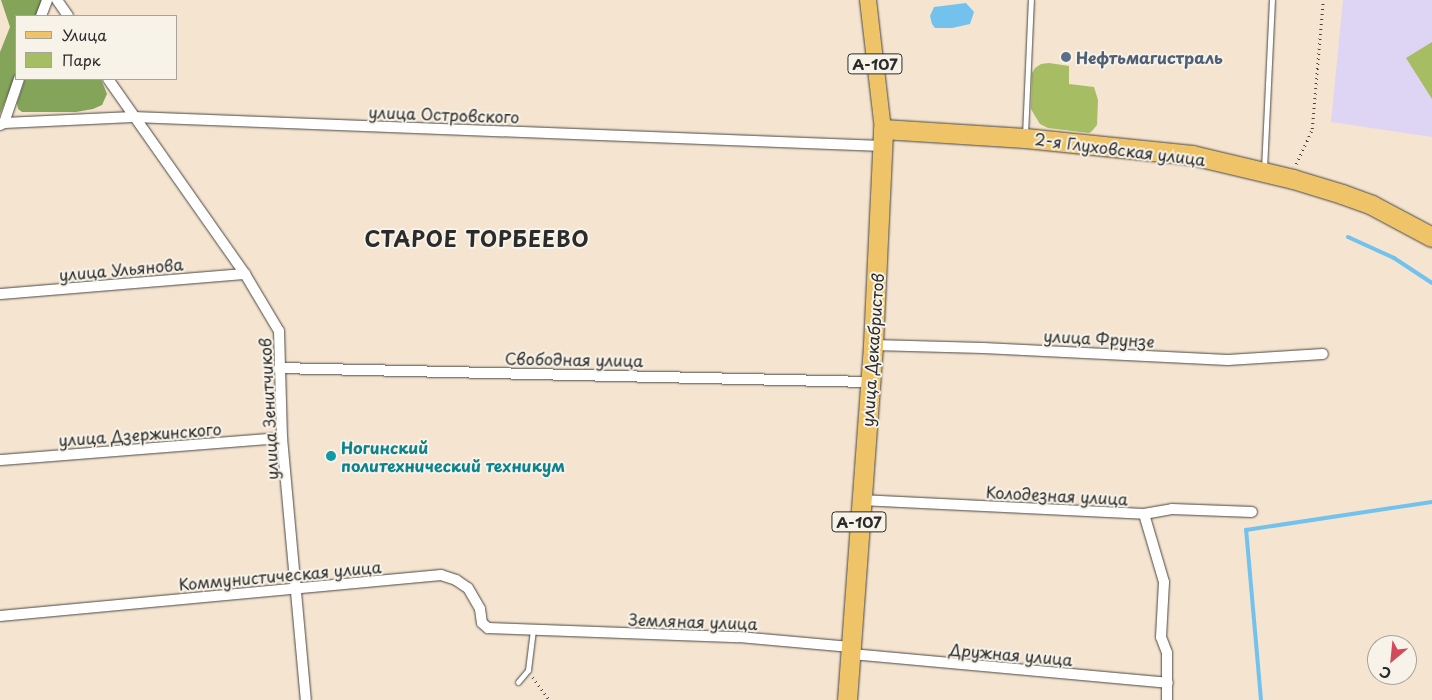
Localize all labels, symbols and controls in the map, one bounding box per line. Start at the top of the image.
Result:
legend [15,15,178,80]
text: Улица [62,23,107,46]
place label: Нефтьмагистраль [1076,47,1223,67]
text: Парк [62,48,101,71]
marker: Нефтьмагистраль [1060,51,1072,63]
road number: А-107 [846,52,904,76]
street label: улица Островского [368,102,520,126]
street label: 2-я Глуховская улица [1033,129,1207,169]
district label: СТАРОЕ ТОРБЕЕВО [364,225,590,251]
street label: улица Ульянова [58,254,184,284]
street label: улица Декабристов [857,272,887,428]
street label: улица Фрунзе [1043,325,1155,351]
street label: улица Зенитчиков [255,337,281,481]
street label: Свободная улица [504,348,644,370]
street label: улица Дзержинского [57,419,223,449]
place label: Ногинский политехнический техникум [341,437,565,475]
marker: Ногинский политехнический техникум [325,450,337,462]
street label: Колодезная улица [985,482,1129,508]
road number: А-107 [830,510,888,534]
street label: Коммунистическая улица [177,557,383,593]
street label: Земляная улица [628,609,758,633]
north arrow [1367,635,1417,685]
street label: Дружная улица [948,639,1074,669]
text: С [1376,661,1395,685]

